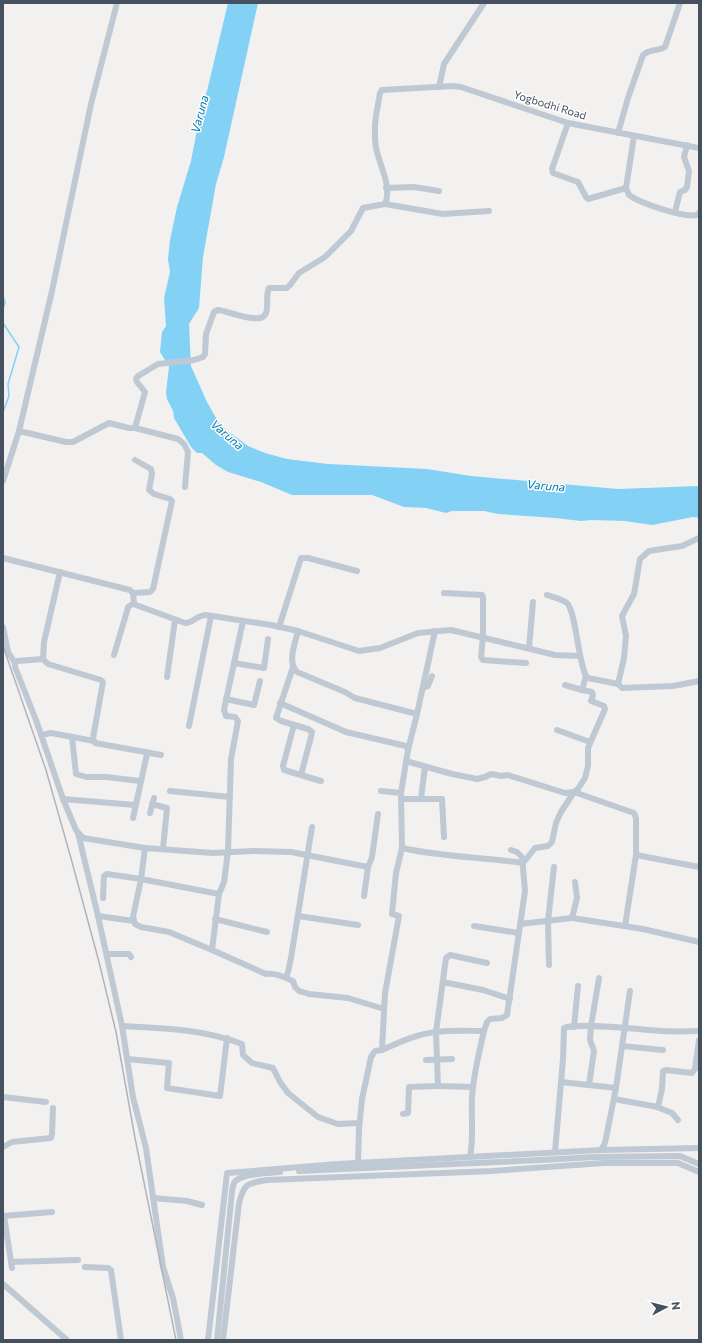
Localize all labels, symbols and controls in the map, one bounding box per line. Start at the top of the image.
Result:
street label: Yogbodhi Road [512,87,588,122]
water label: Varuna [187,93,211,134]
water label: Varuna [209,416,247,452]
water label: Varuna [526,476,566,494]
north arrow [646,1287,686,1327]
text: N [669,1301,683,1311]

